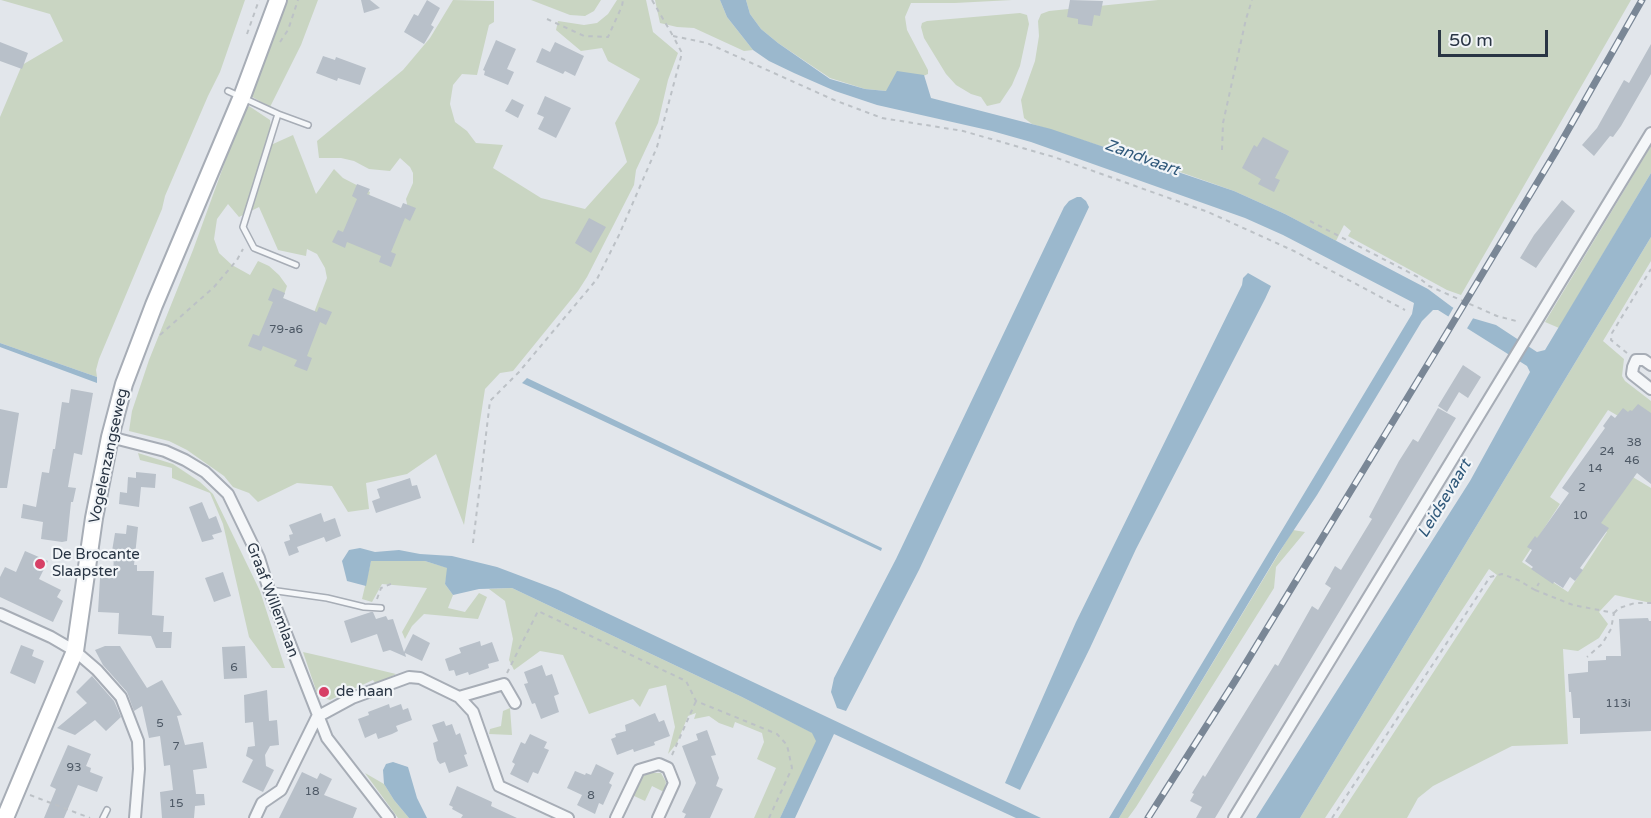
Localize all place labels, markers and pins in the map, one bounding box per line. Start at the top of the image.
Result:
place label: De Brocante Slaapster [52,546,140,581]
marker: De Brocante Slaapster [33,557,47,571]
place label: de haan [336,683,393,701]
marker: de haan [317,685,331,699]

